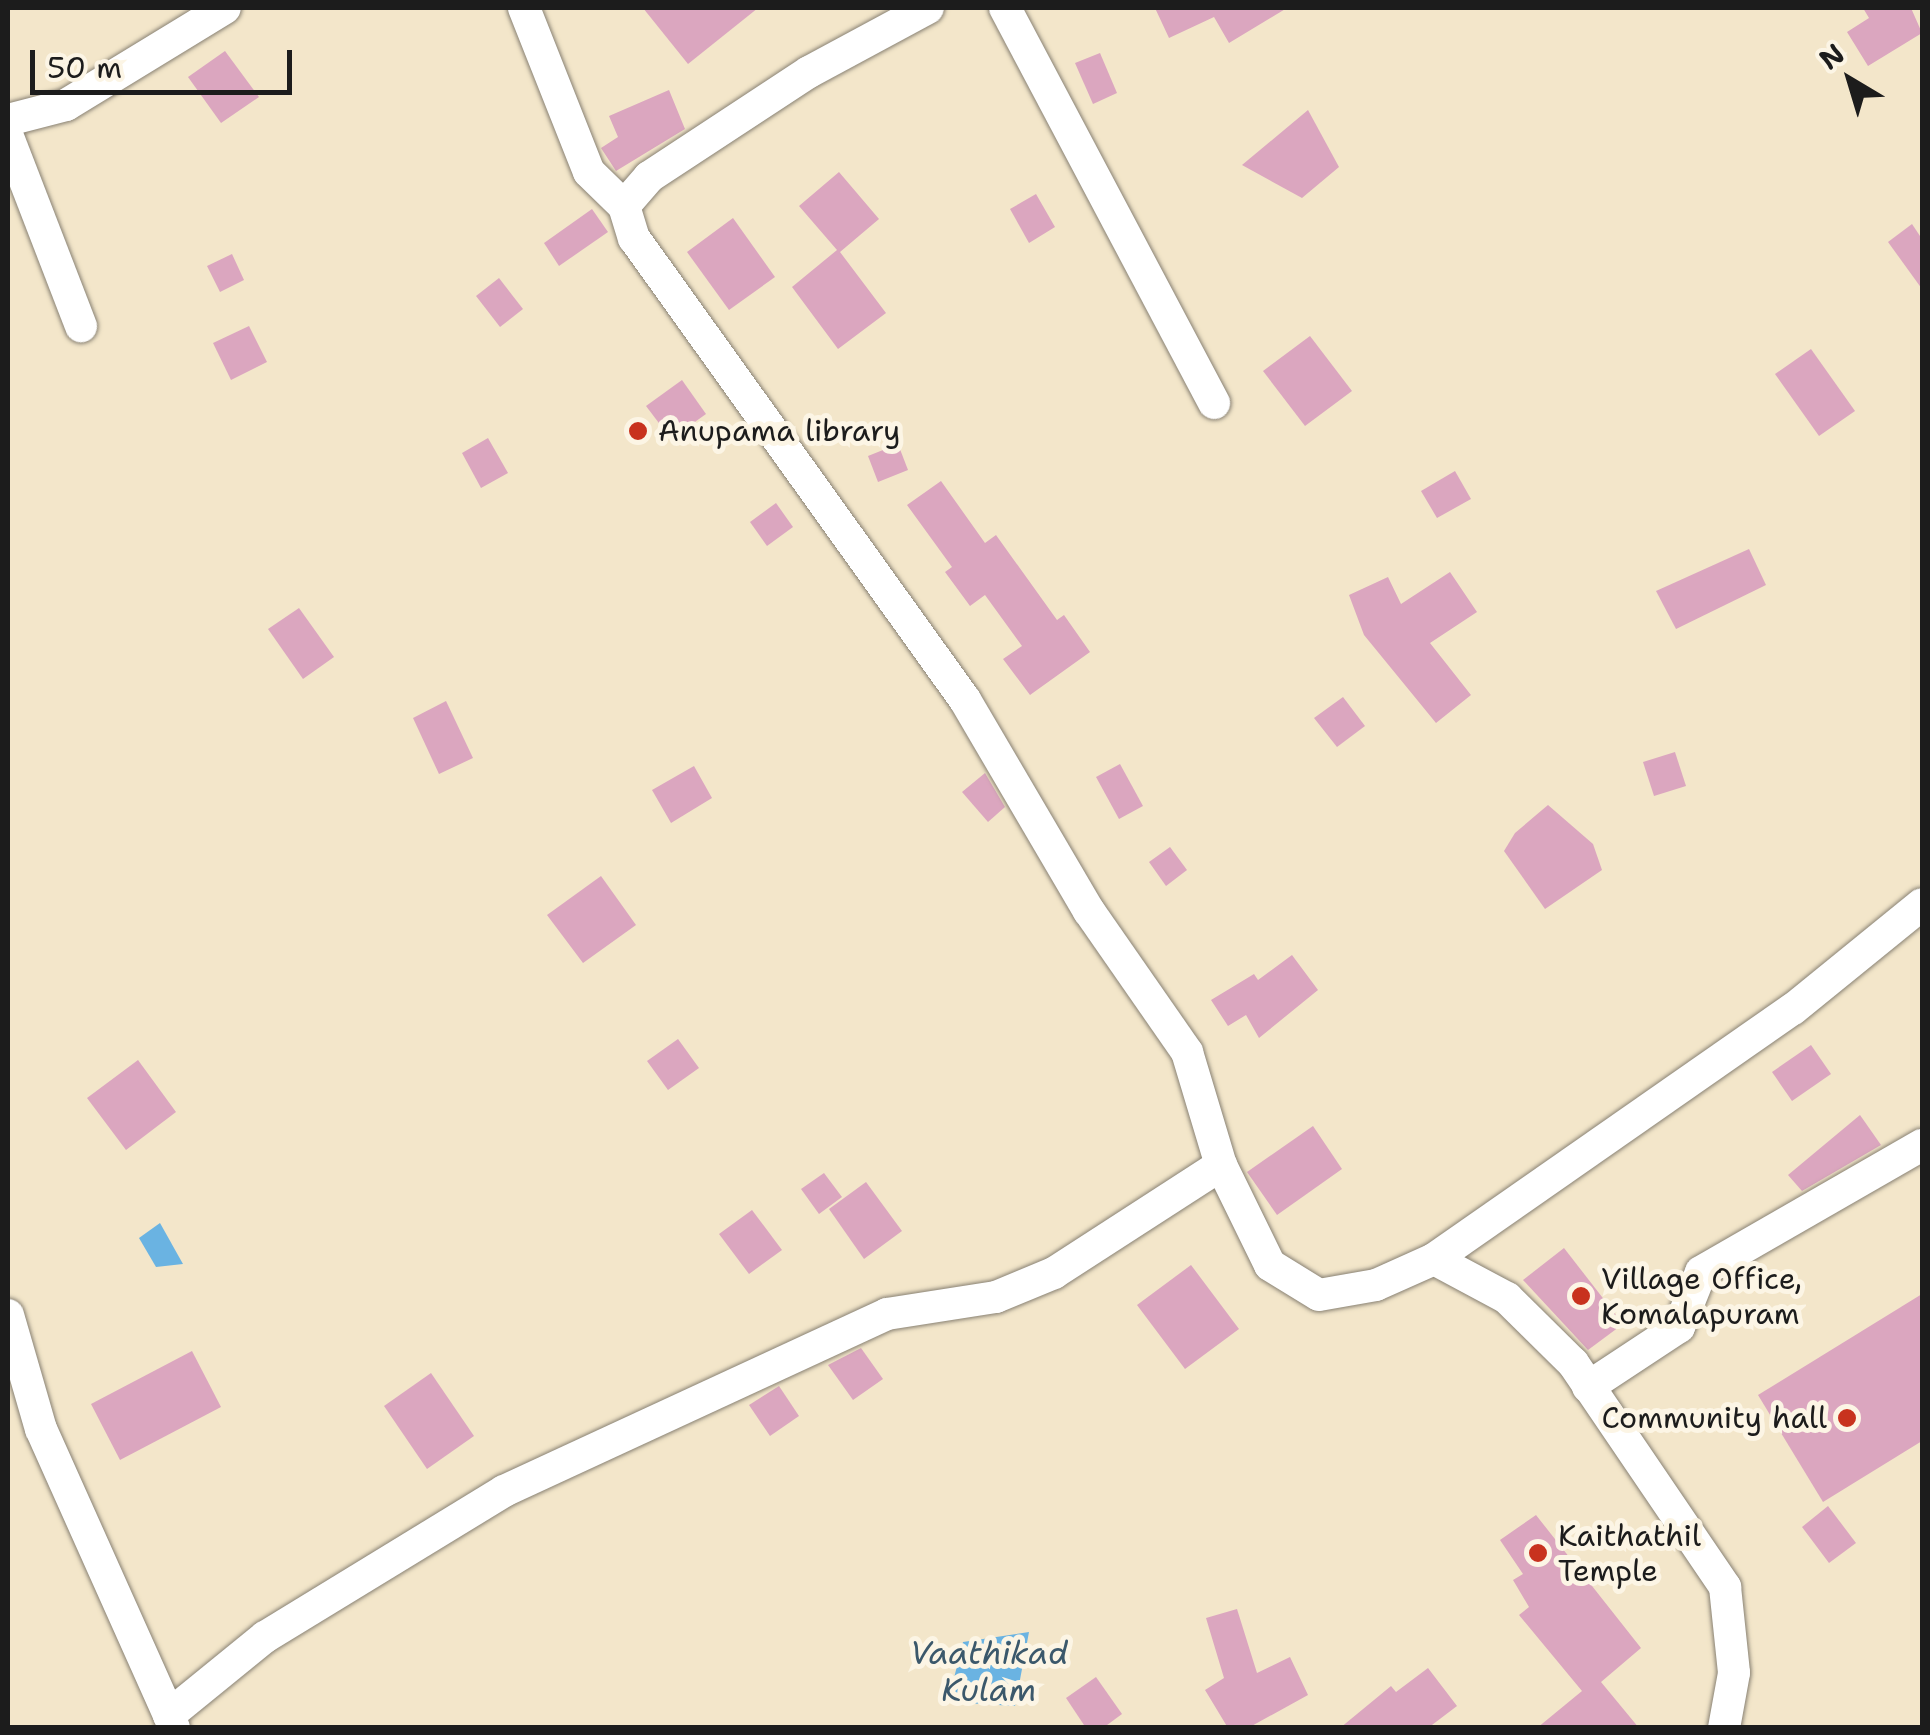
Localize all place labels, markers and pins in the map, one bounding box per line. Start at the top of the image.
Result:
place label: Anupama library [658,413,901,449]
marker: Anupama library [627,420,649,442]
place label: Village Office, Komalapuram [1601,1261,1802,1332]
marker: Village Office, Komalapuram [1570,1285,1592,1307]
place label: Community hall [1601,1400,1827,1436]
marker: Community hall [1836,1407,1858,1429]
place label: Kaithathil Temple [1558,1518,1701,1588]
marker: Kaithathil Temple [1527,1542,1549,1564]

